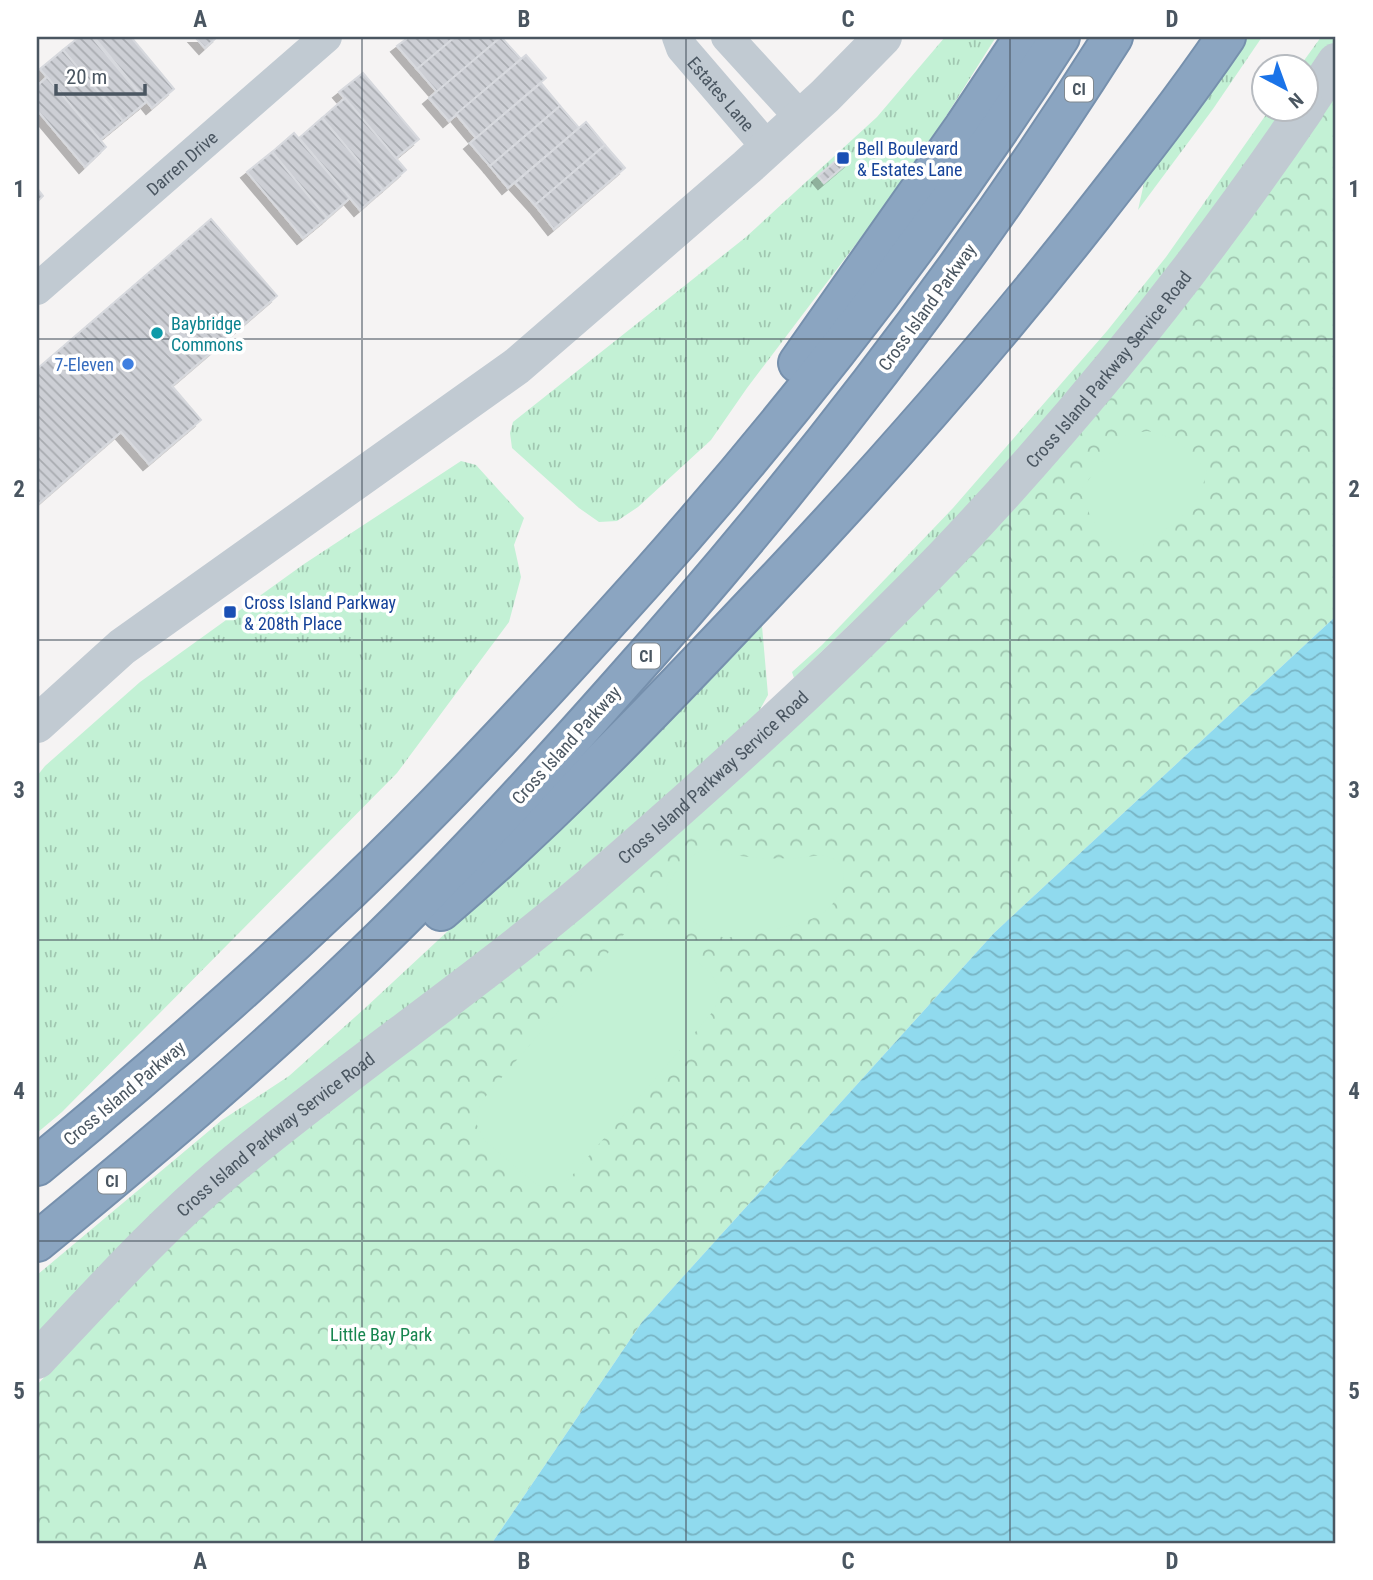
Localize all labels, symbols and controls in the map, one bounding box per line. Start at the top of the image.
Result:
text: A [193,6,207,33]
text: B [518,6,530,33]
text: C [841,6,855,33]
text: D [1166,6,1179,33]
scale bar [56,52,145,96]
street label: Estates Lane [683,52,759,135]
north arrow [1250,52,1320,122]
text: 20 m [66,65,107,89]
road number: CI [1065,76,1093,102]
text: N [1284,88,1308,113]
street label: Darren Drive [142,126,221,199]
place label: Bell Boulevard & Estates Lane [857,138,962,180]
marker: Bell Boulevard & Estates Lane [835,150,851,166]
text: 1 [13,176,25,203]
text: 1 [1348,176,1360,203]
street label: Cross Island Parkway [874,239,980,375]
street label: Cross Island Parkway Service Road [1021,266,1195,472]
place label: Baybridge Commons [171,313,243,355]
marker: Baybridge Commons [149,325,165,341]
place label: 7-Eleven [55,354,114,375]
marker: 7-Eleven [120,356,136,372]
text: 2 [13,476,25,503]
text: 2 [1348,476,1360,503]
place label: Cross Island Parkway & 208th Place [244,592,397,634]
marker: Cross Island Parkway & 208th Place [222,604,238,620]
road number: CI [632,643,660,668]
street label: Cross Island Parkway [507,681,625,809]
street label: Cross Island Parkway Service Road [613,686,812,868]
text: 3 [13,777,25,804]
text: 3 [1348,777,1360,804]
street label: Cross Island Parkway [59,1036,189,1150]
street label: Cross Island Parkway Service Road [172,1048,378,1220]
text: 4 [13,1078,25,1105]
text: 4 [1348,1078,1360,1105]
road number: CI [98,1168,126,1194]
park label: Little Bay Park [330,1324,432,1345]
text: 5 [13,1378,25,1405]
text: 5 [1348,1378,1360,1405]
text: A [193,1548,207,1575]
text: B [518,1548,530,1575]
text: C [841,1548,855,1575]
text: D [1166,1548,1179,1575]

